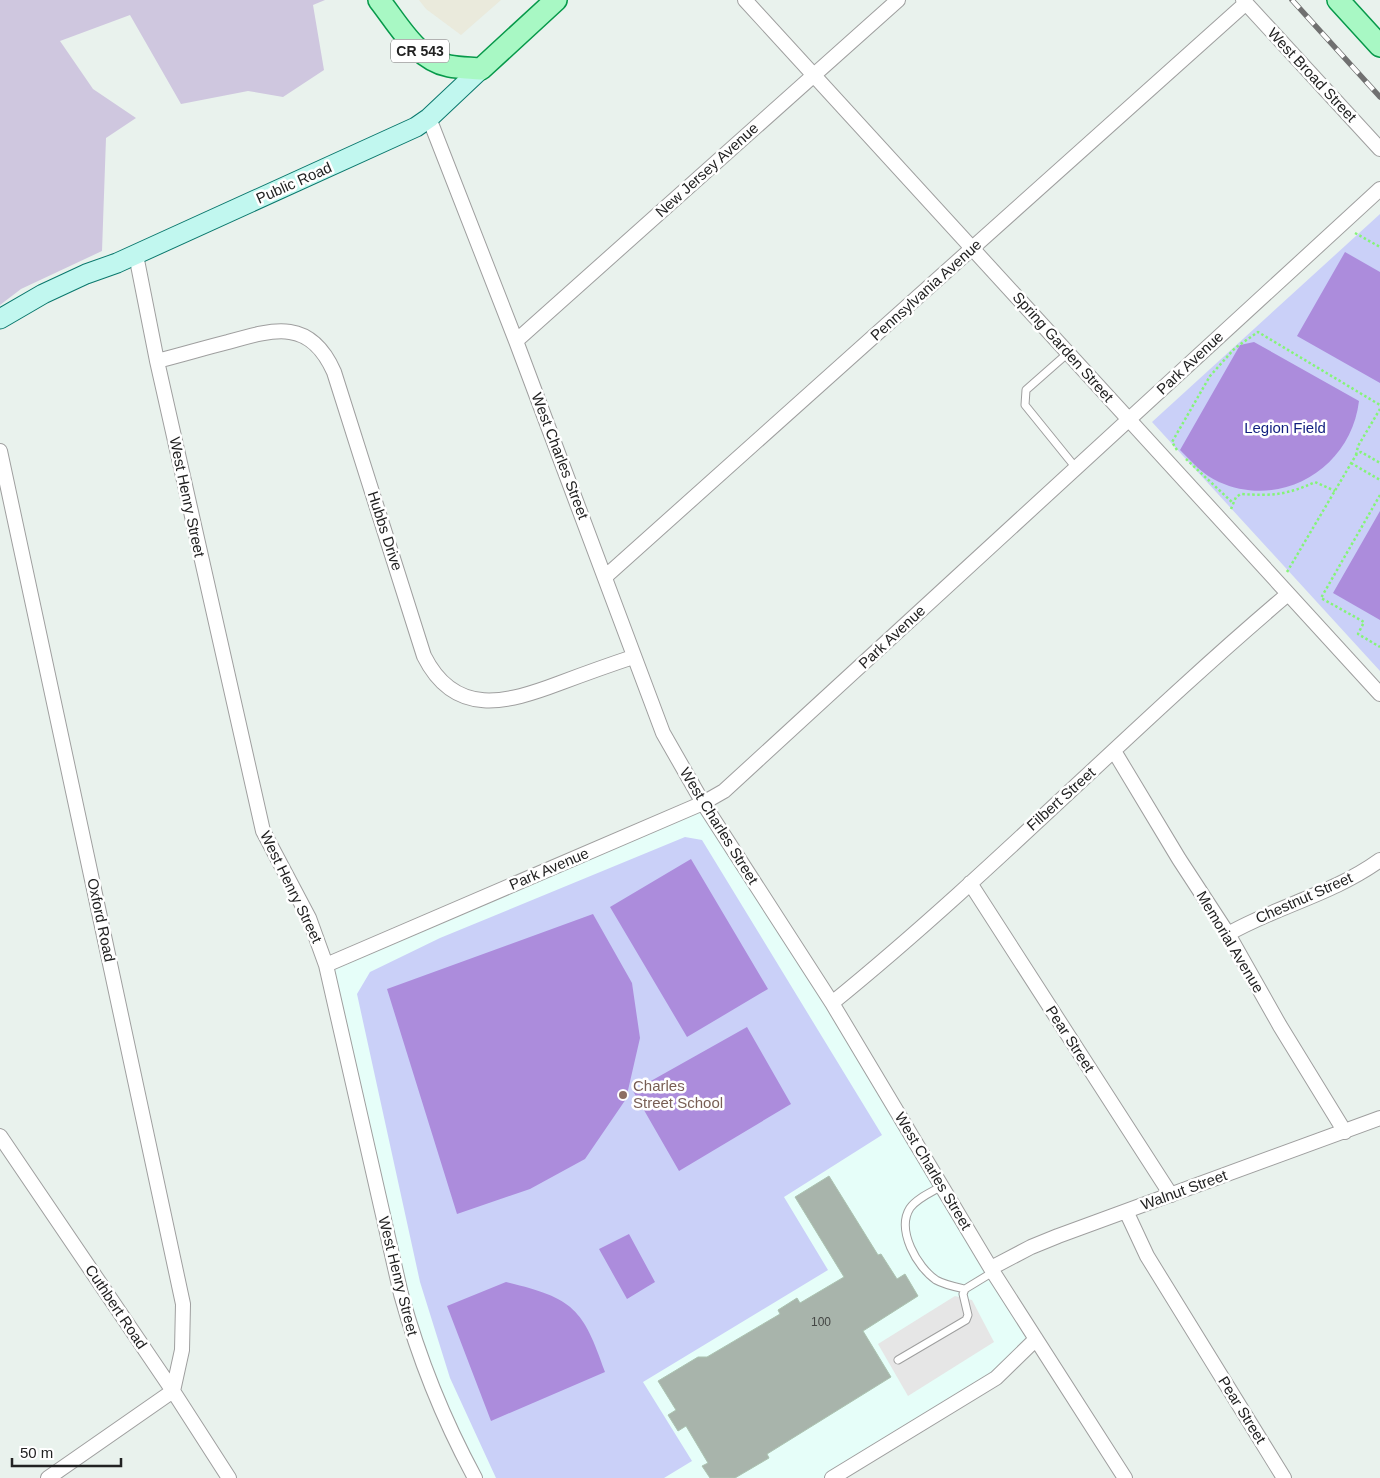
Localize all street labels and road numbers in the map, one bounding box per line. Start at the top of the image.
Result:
street label: West Broad Street [1264,24,1361,126]
road number: CR 543 [391,40,449,62]
street label: New Jersey Avenue [652,119,762,220]
street label: Public Road [253,158,334,207]
street label: Pennsylvania Avenue [867,235,985,344]
street label: Spring Garden Street [1010,288,1118,406]
street label: Park Avenue [1153,328,1226,398]
street label: West Charles Street [529,390,593,522]
street label: West Henry Street [166,435,209,559]
street label: Hubbs Drive [365,489,406,573]
street label: Park Avenue [855,602,928,672]
street label: Filbert Street [1023,763,1099,834]
street label: West Charles Street [677,764,763,888]
street label: West Henry Street [257,828,326,946]
street label: Park Avenue [506,844,591,893]
street label: Chestnut Street [1253,868,1356,927]
street label: Oxford Road [84,877,119,963]
street label: Memorial Avenue [1193,888,1267,996]
street label: Pear Street [1043,1002,1099,1076]
street label: West Charles Street [892,1109,976,1233]
street label: Walnut Street [1138,1166,1230,1213]
street label: West Henry Street [375,1215,422,1338]
street label: Cuthbert Road [82,1262,151,1352]
street label: Pear Street [1215,1373,1270,1447]

